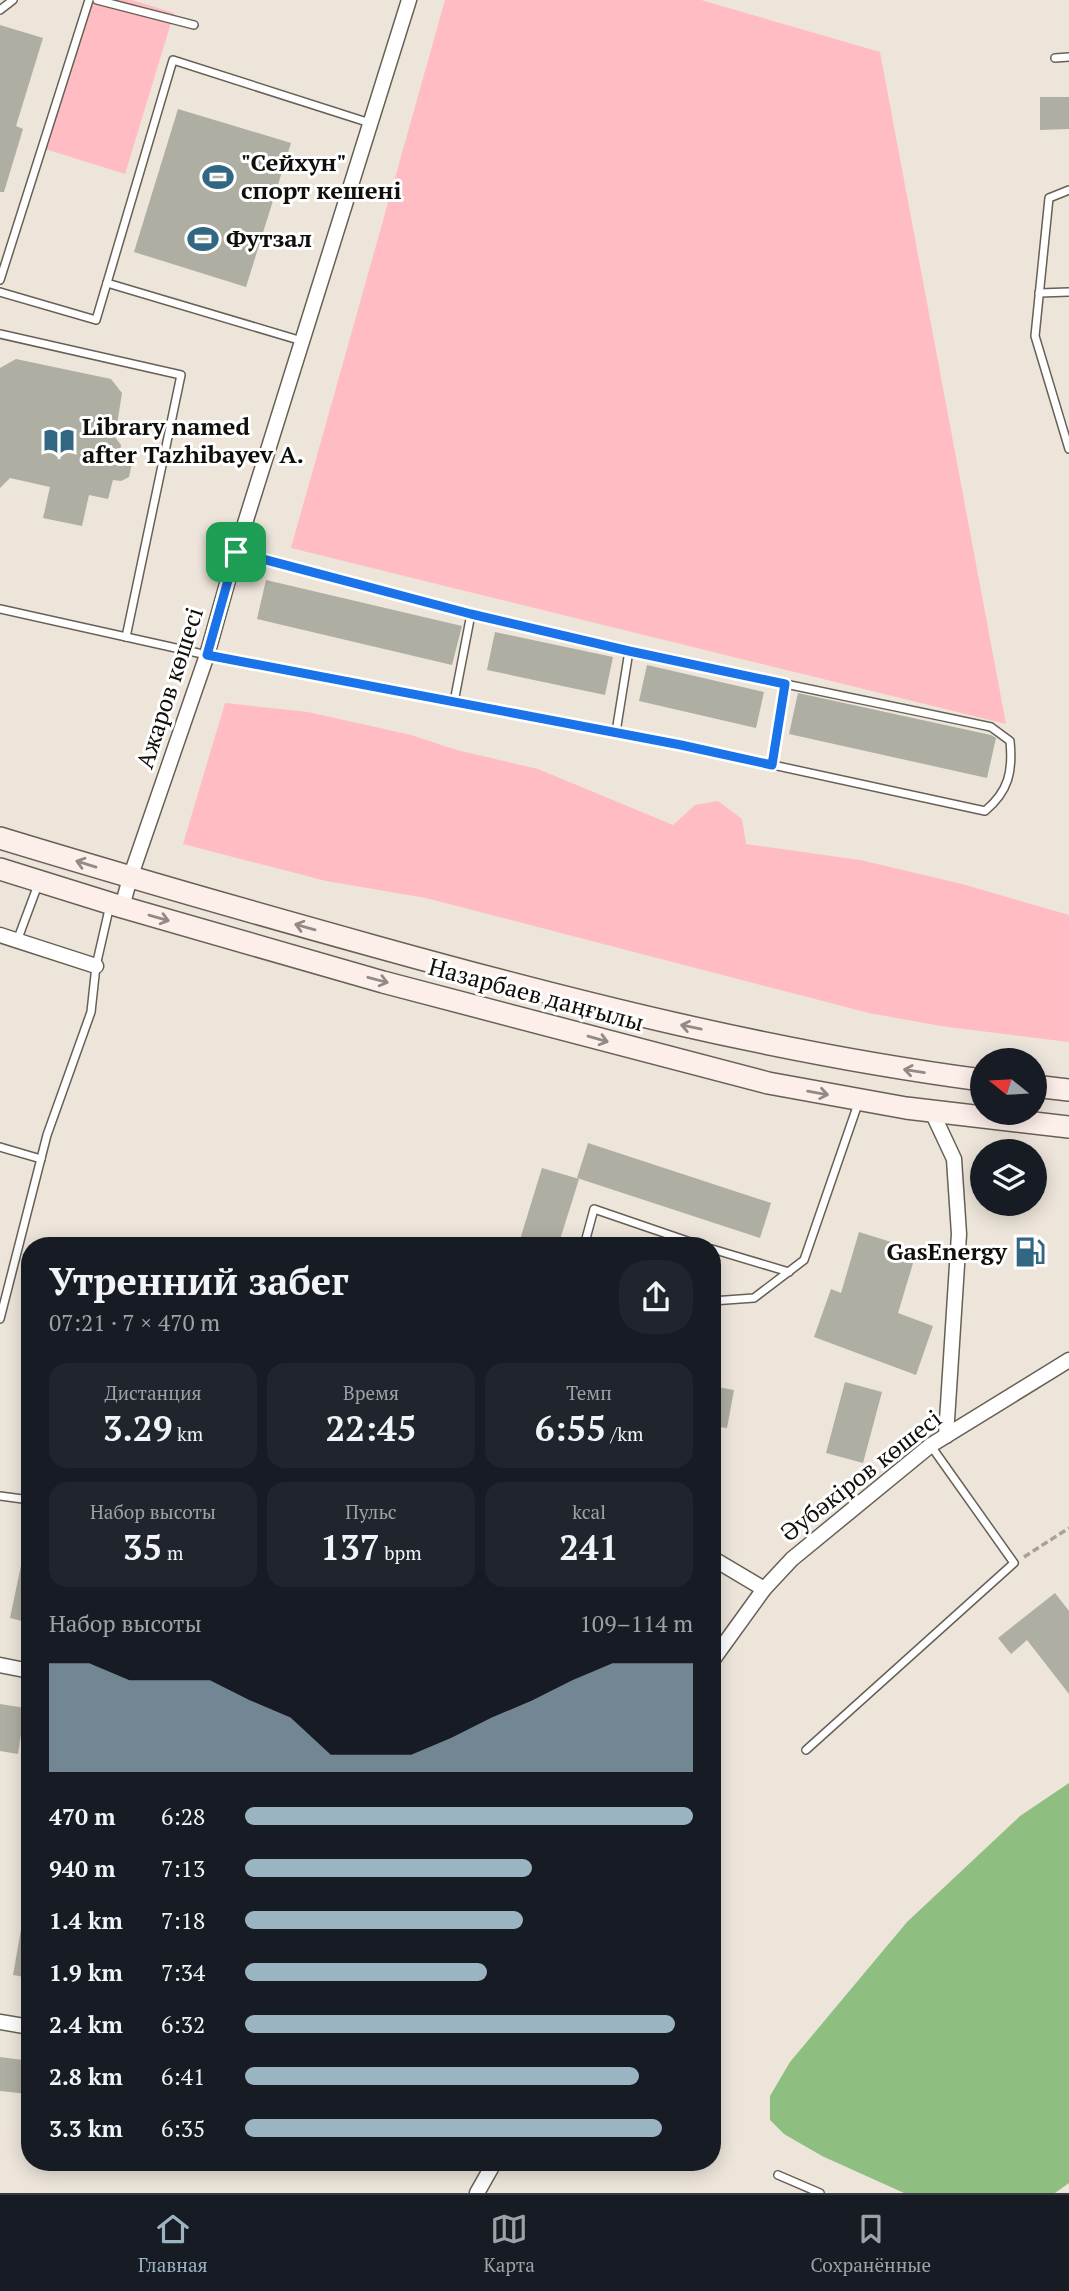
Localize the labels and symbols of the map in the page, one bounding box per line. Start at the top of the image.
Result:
place label: "Сейхун" спорт кешені [241,146,402,206]
sports icon: "Сейхун" спорт кешені [201,160,235,194]
sports icon: Футзал [186,222,220,256]
place label: Футзал [226,222,312,254]
place label: Library named after Tazhibayev A. [82,410,304,470]
library icon: Library named after Tazhibayev A. [42,424,76,458]
pin [206,522,266,582]
street label: Ажаров көшесі [128,603,210,772]
one-way arrow [75,857,97,870]
one-way arrow [147,912,170,925]
one-way arrow [294,919,316,932]
street label: Назарбаев даңғылы [425,950,647,1038]
one-way arrow [366,974,389,987]
one-way arrow [680,1020,703,1034]
one-way arrow [586,1033,608,1046]
north arrow [970,1048,1046,1125]
one-way arrow [903,1064,926,1077]
one-way arrow [806,1086,829,1100]
place label: GasEnergy [886,1235,1008,1267]
fuel station icon: GasEnergy [1013,1235,1047,1269]
street label: Әубәкіров көшесі [773,1402,948,1548]

